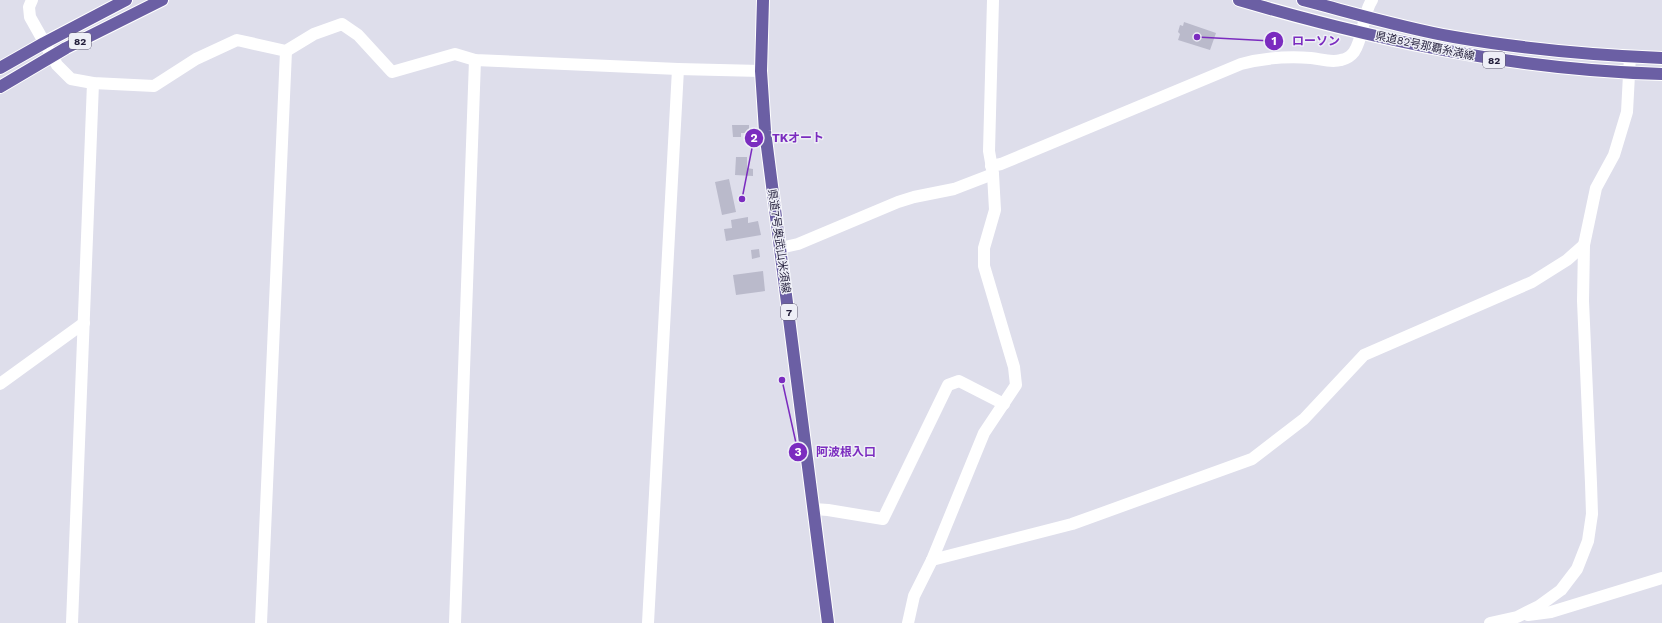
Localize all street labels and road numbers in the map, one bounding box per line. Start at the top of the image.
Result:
street label: 県道82号那覇糸満線 [1374,29,1476,63]
road number: 82 [69,33,91,49]
road number: 82 [1483,52,1505,68]
street label: 県道7号奥武山米須線 [765,188,793,294]
road number: 7 [781,304,797,320]

